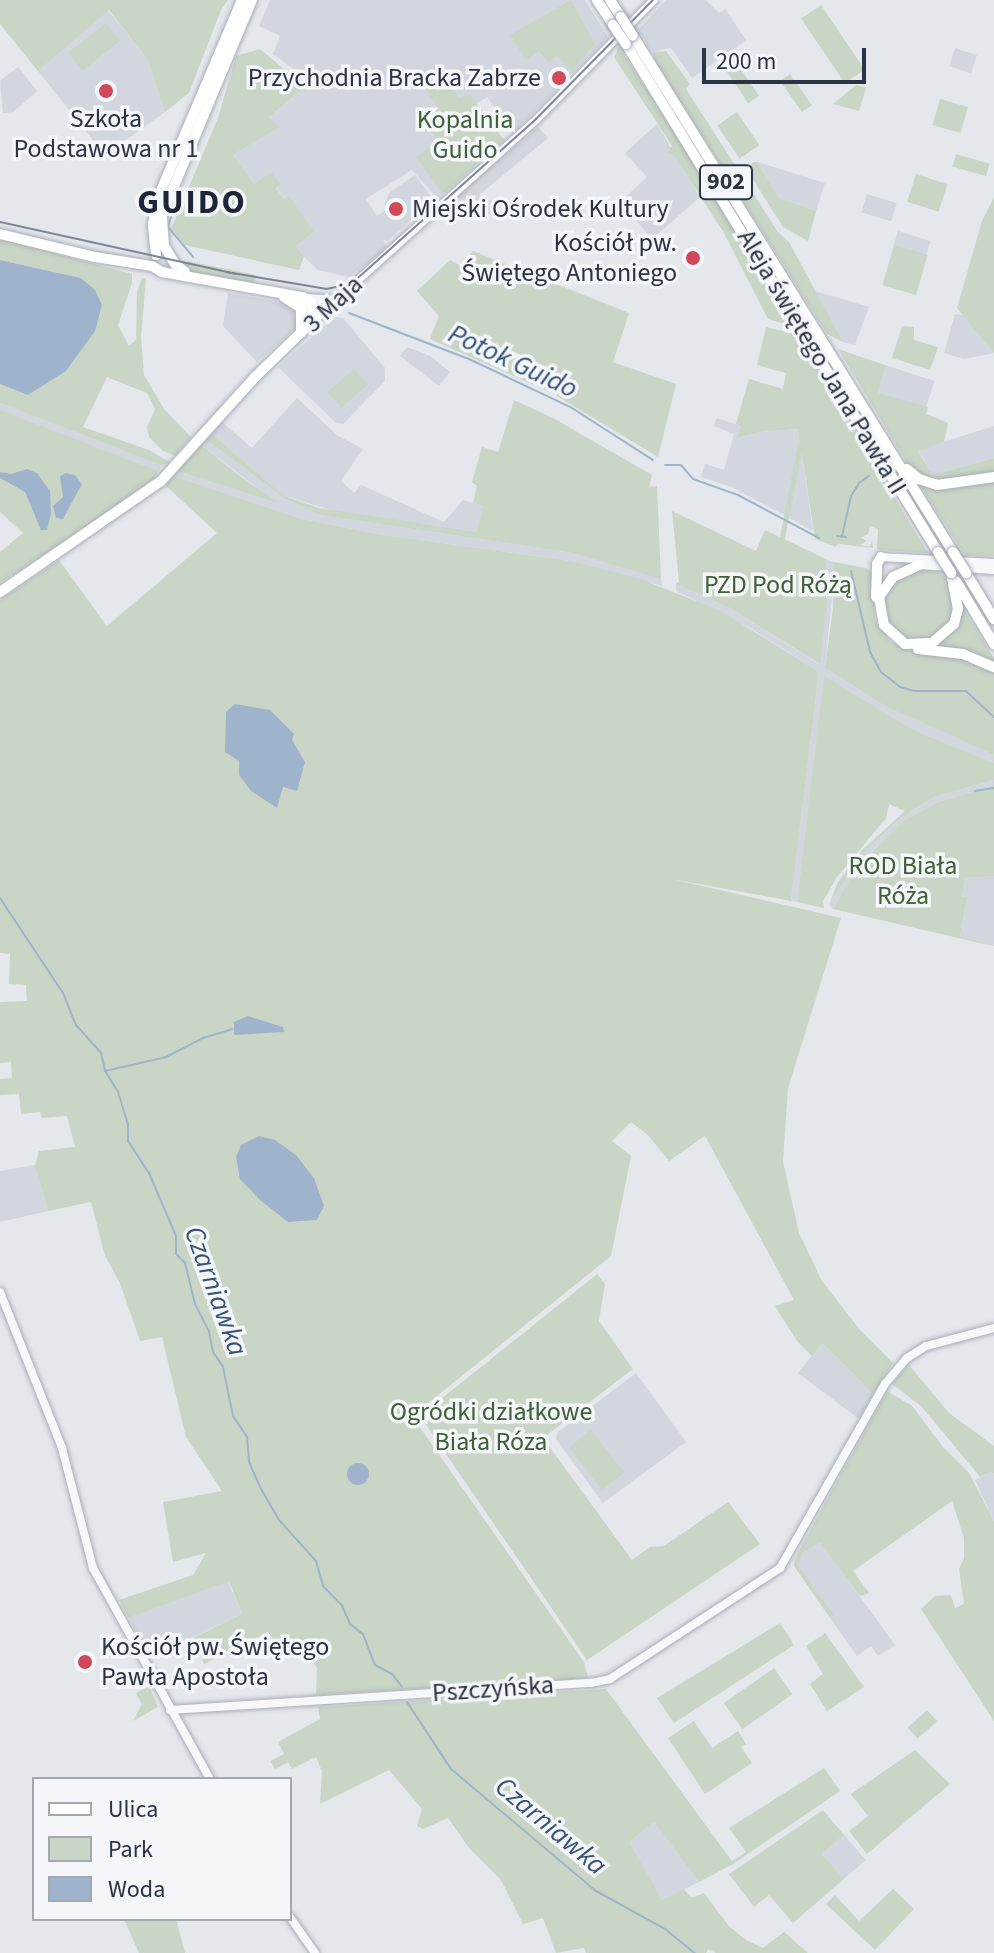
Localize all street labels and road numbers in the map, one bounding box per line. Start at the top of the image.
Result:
road number: 902 [698,162,754,202]
street label: Aleja świętego Jana Pawła II [731,224,913,500]
street label: 3 Maja [297,269,369,339]
street label: Pszczyńska [431,1669,555,1709]

